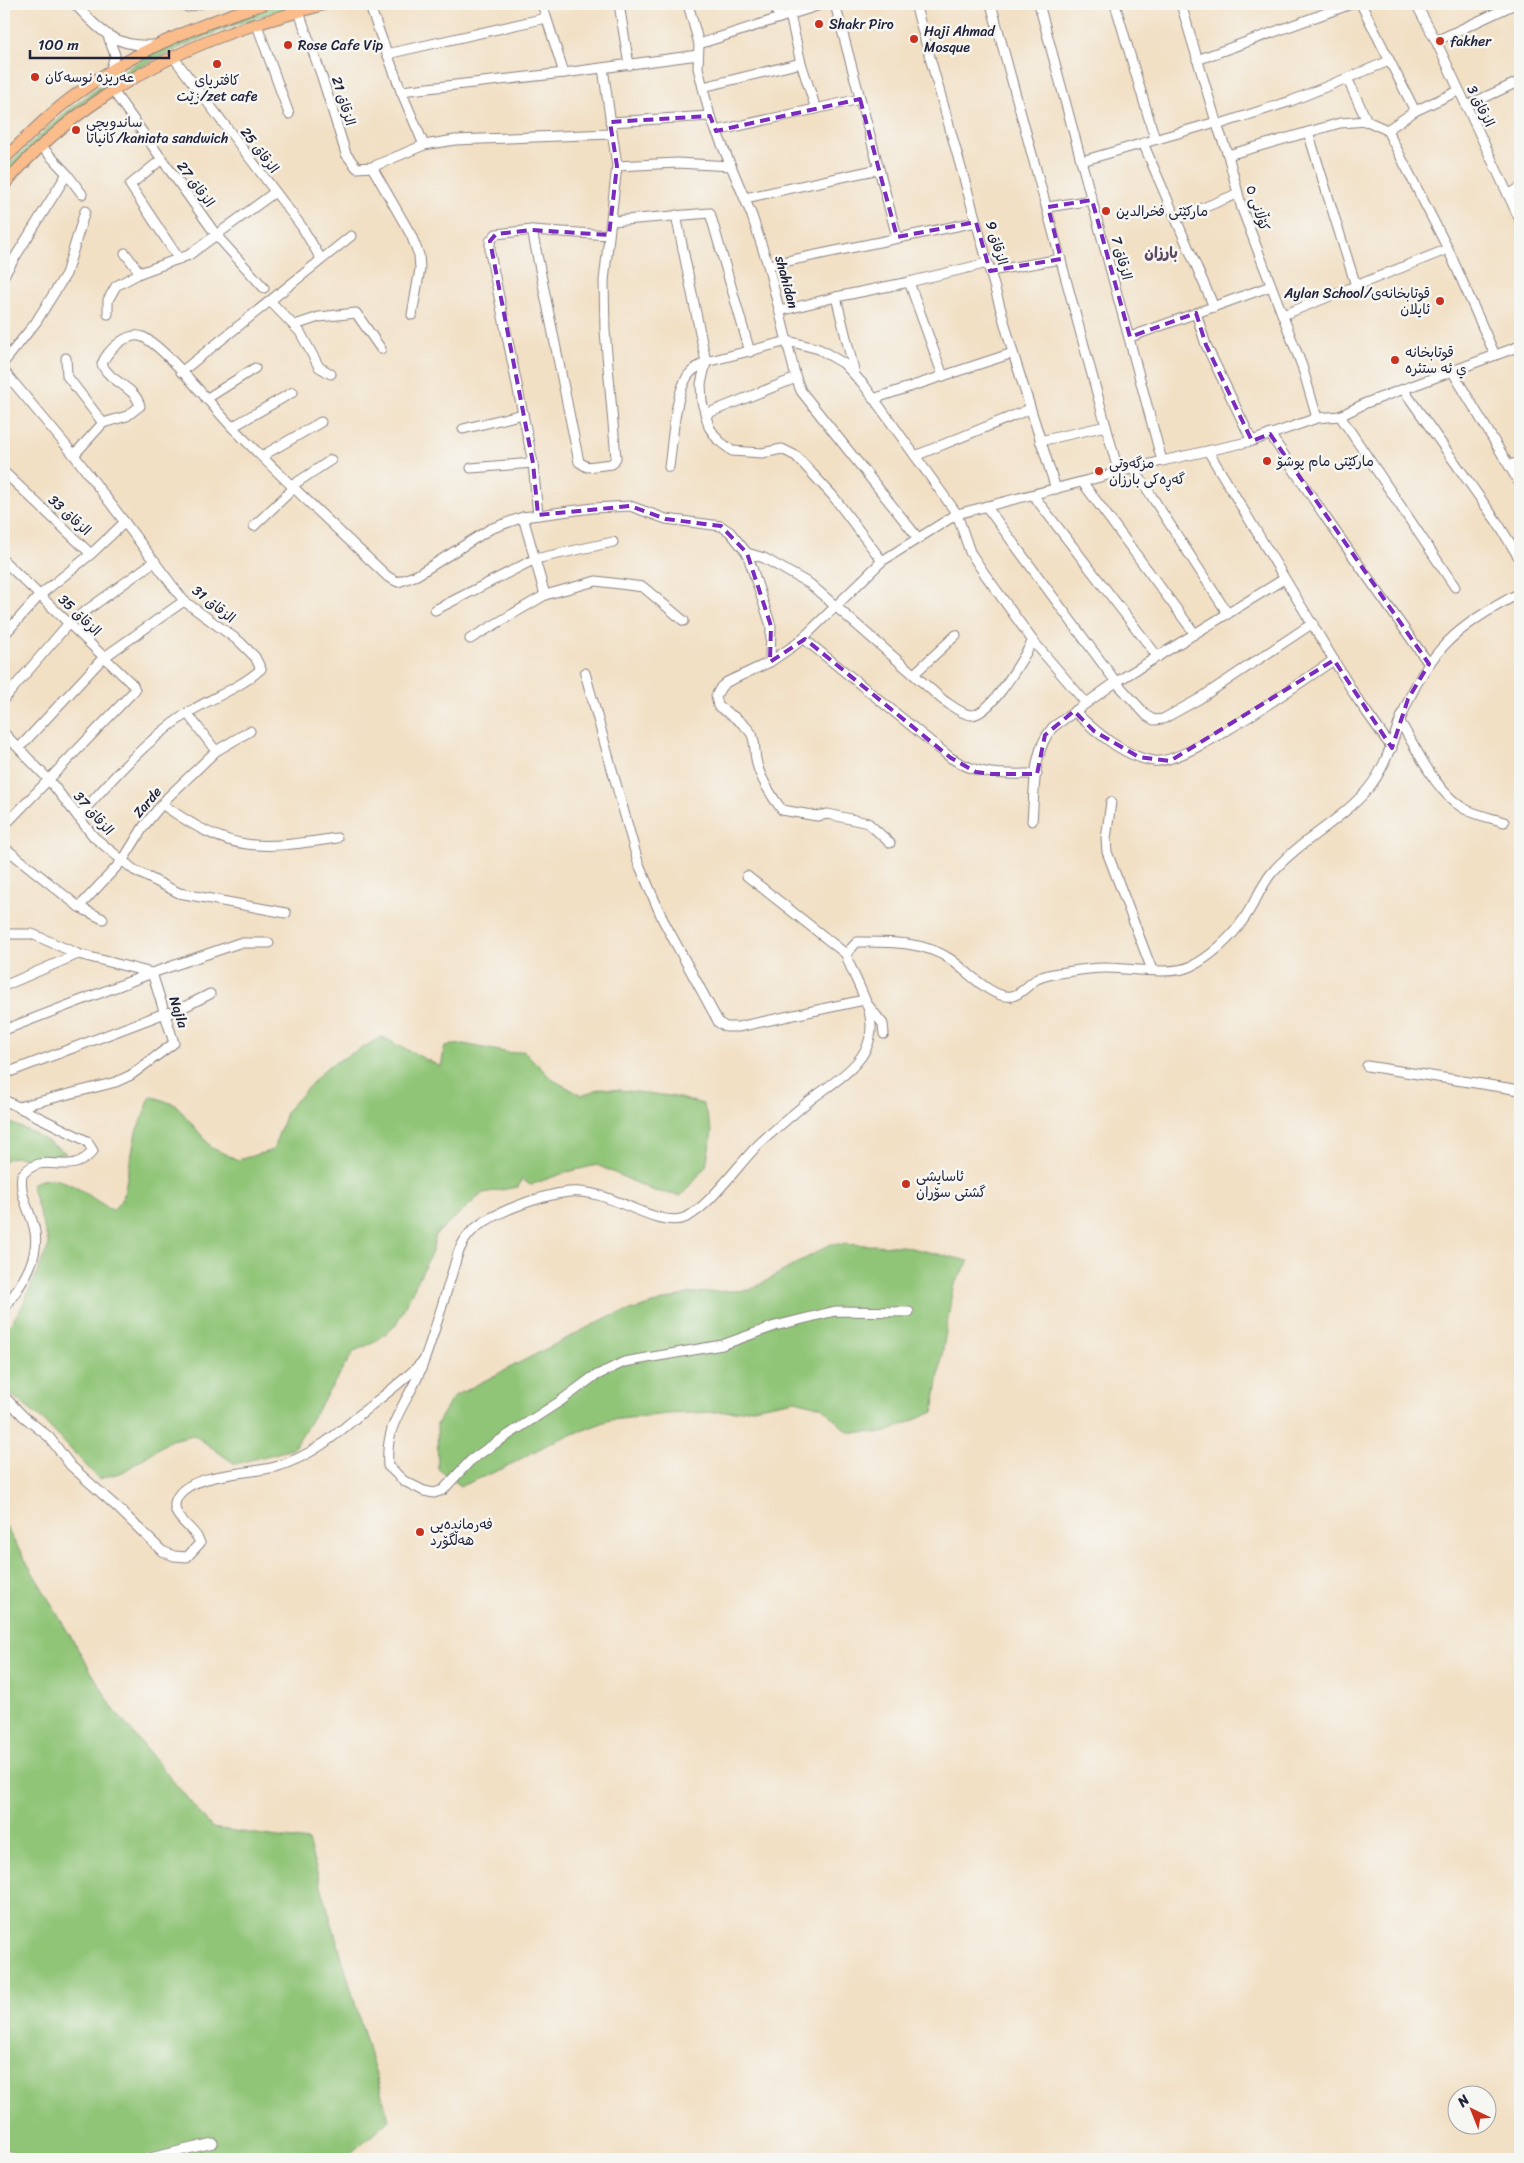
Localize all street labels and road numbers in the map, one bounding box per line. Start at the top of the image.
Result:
street label: الزقاق 21 [324,73,363,129]
street label: الزقاق 3 [1460,81,1501,132]
street label: الزقاق 25 [234,122,286,179]
street label: الزقاق 27 [170,156,221,213]
street label: کۆڵانی ٥ [1238,182,1277,235]
street label: الزقاق 9 [978,218,1015,268]
street label: الزقاق 7 [1104,233,1139,283]
street label: shahidan [767,252,806,312]
street label: الزقاق 33 [42,489,97,542]
street label: الزقاق 31 [186,579,241,630]
street label: الزقاق 35 [52,588,107,643]
street label: Zarde [127,781,168,824]
street label: الزقاق 37 [67,785,120,841]
street label: Najla [162,993,196,1032]

